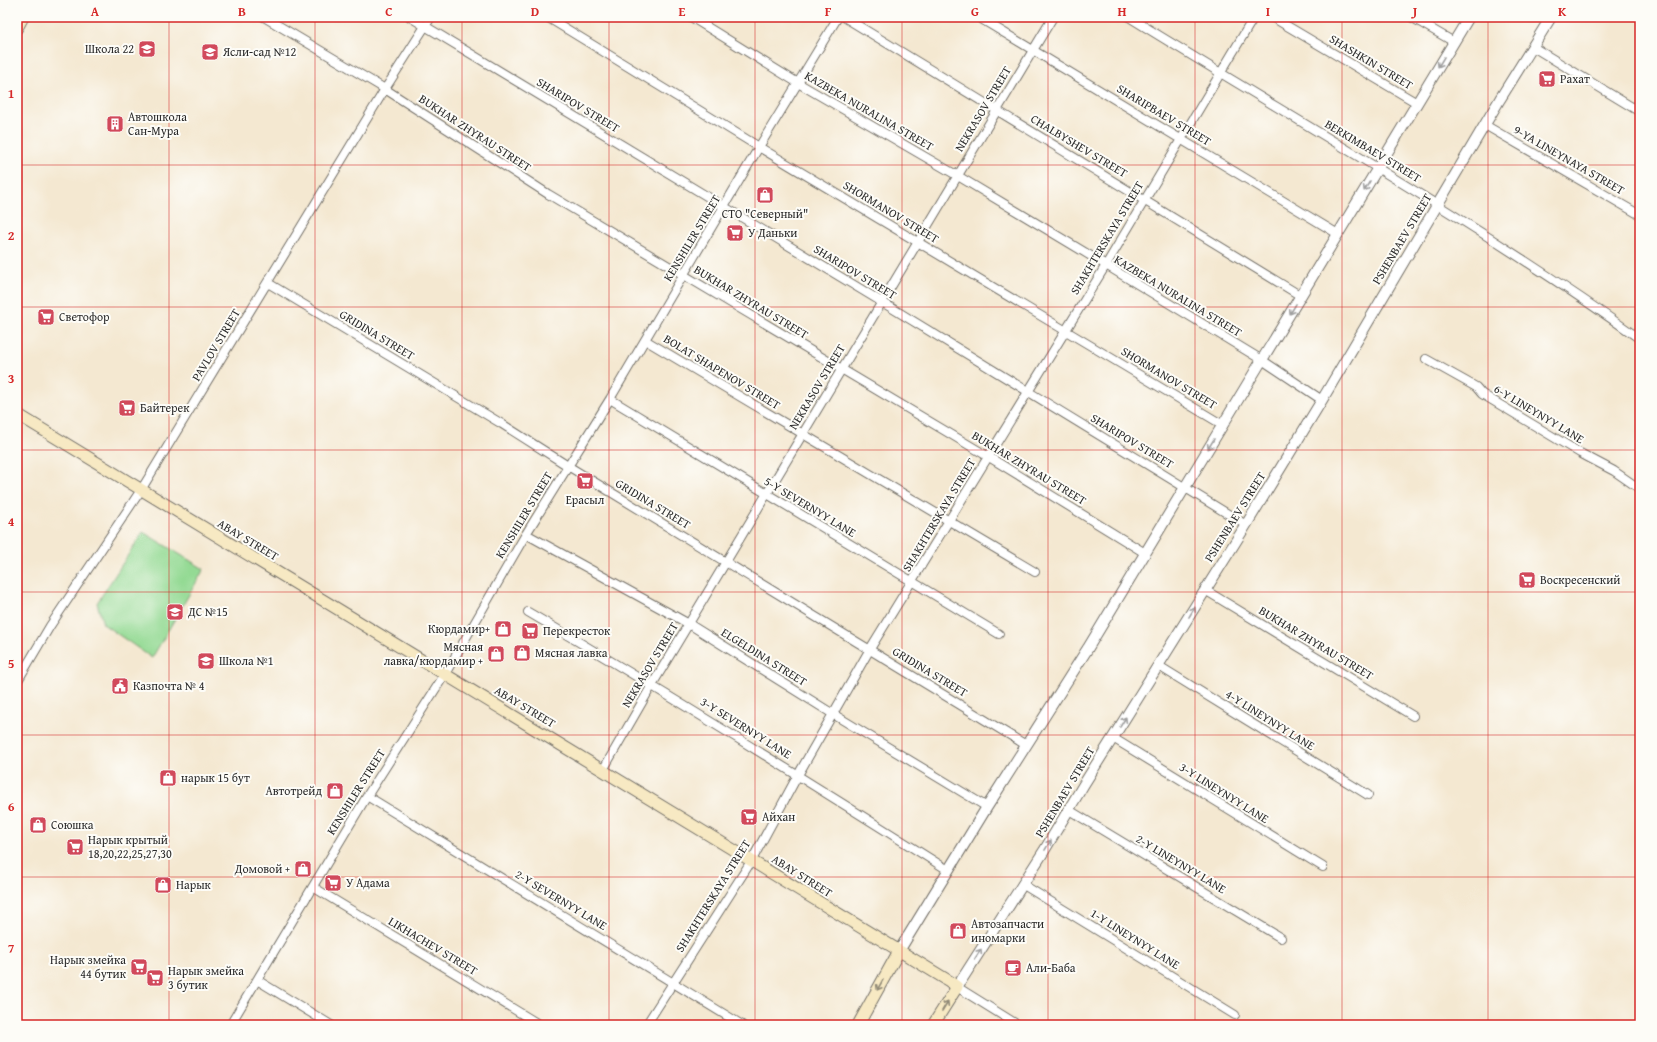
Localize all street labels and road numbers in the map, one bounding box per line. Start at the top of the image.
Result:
street label: SHASHKIN STREET [1326,30,1416,93]
street label: NEKRASOV STREET [950,63,1015,155]
street label: KAZBEKA NURALINA STREET [802,67,937,155]
street label: SHARIPOV STREET [534,73,623,136]
street label: SHARIPBAEV STREET [1114,80,1215,150]
street label: BUKHAR ZHYRAU STREET [416,90,535,175]
street label: CHALBYSHEV STREET [1028,110,1131,181]
street label: BERKIMBAEV STREET [1322,115,1425,186]
street label: 9-YA LINEYNAYA STREET [1511,121,1628,198]
street label: SHORMANOV STREET [840,176,942,247]
street label: SHAKHTERSKAYA STREET [1066,178,1147,298]
street label: PSHENBAEV STREET [1368,190,1436,287]
street label: KENSHILER STREET [659,191,724,284]
street label: SHARIPOV STREET [811,240,900,303]
street label: KAZBEKA NURALINA STREET [1111,251,1246,341]
street label: BUKHAR ZHYRAU STREET [691,261,812,343]
street label: PAVLOV STREET [187,305,244,384]
street label: GRIDINA STREET [337,305,418,364]
street label: BOLAT SHAPENOV STREET [661,330,784,413]
street label: NEKRASOV STREET [784,341,849,433]
street label: SHORMANOV STREET [1118,342,1220,413]
street label: 6-Y LINEYNYY LANE [1491,380,1588,447]
street label: SHARIPOV STREET [1088,409,1177,472]
street label: BUKHAR ZHYRAU STREET [969,427,1090,509]
street label: SHAKHTERSKAYA STREET [898,455,979,575]
street label: KENSHILER STREET [491,468,556,561]
street label: PSHENBAEV STREET [1200,468,1269,565]
street label: 5-Y SEVERNYY LANE [761,472,859,541]
street label: GRIDINA STREET [613,474,694,533]
street label: ABAY STREET [215,515,282,565]
street label: BUKHAR ZHYRAU STREET [1256,602,1377,684]
street label: NEKRASOV STREET [617,619,682,711]
street label: ELGELDINA STREET [718,623,811,690]
street label: GRIDINA STREET [890,642,971,701]
street label: ABAY STREET [492,682,559,732]
street label: 4-Y LINEYNYY LANE [1222,685,1318,754]
street label: 3-Y SEVERNYY LANE [697,693,795,762]
street label: PSHENBAEV STREET [1031,743,1099,840]
street label: KENSHILER STREET [322,745,389,838]
street label: 3-Y LINEYNYY LANE [1176,758,1272,827]
street label: 2-Y LINEYNYY LANE [1133,830,1230,897]
street label: SHAKHTERSKAYA STREET [671,836,754,955]
street label: ABAY STREET [769,850,836,901]
street label: 2-Y SEVERNYY LANE [512,865,610,934]
street label: 1-Y LINEYNYY LANE [1087,904,1183,973]
street label: LIKHACHEV STREET [386,912,481,979]

